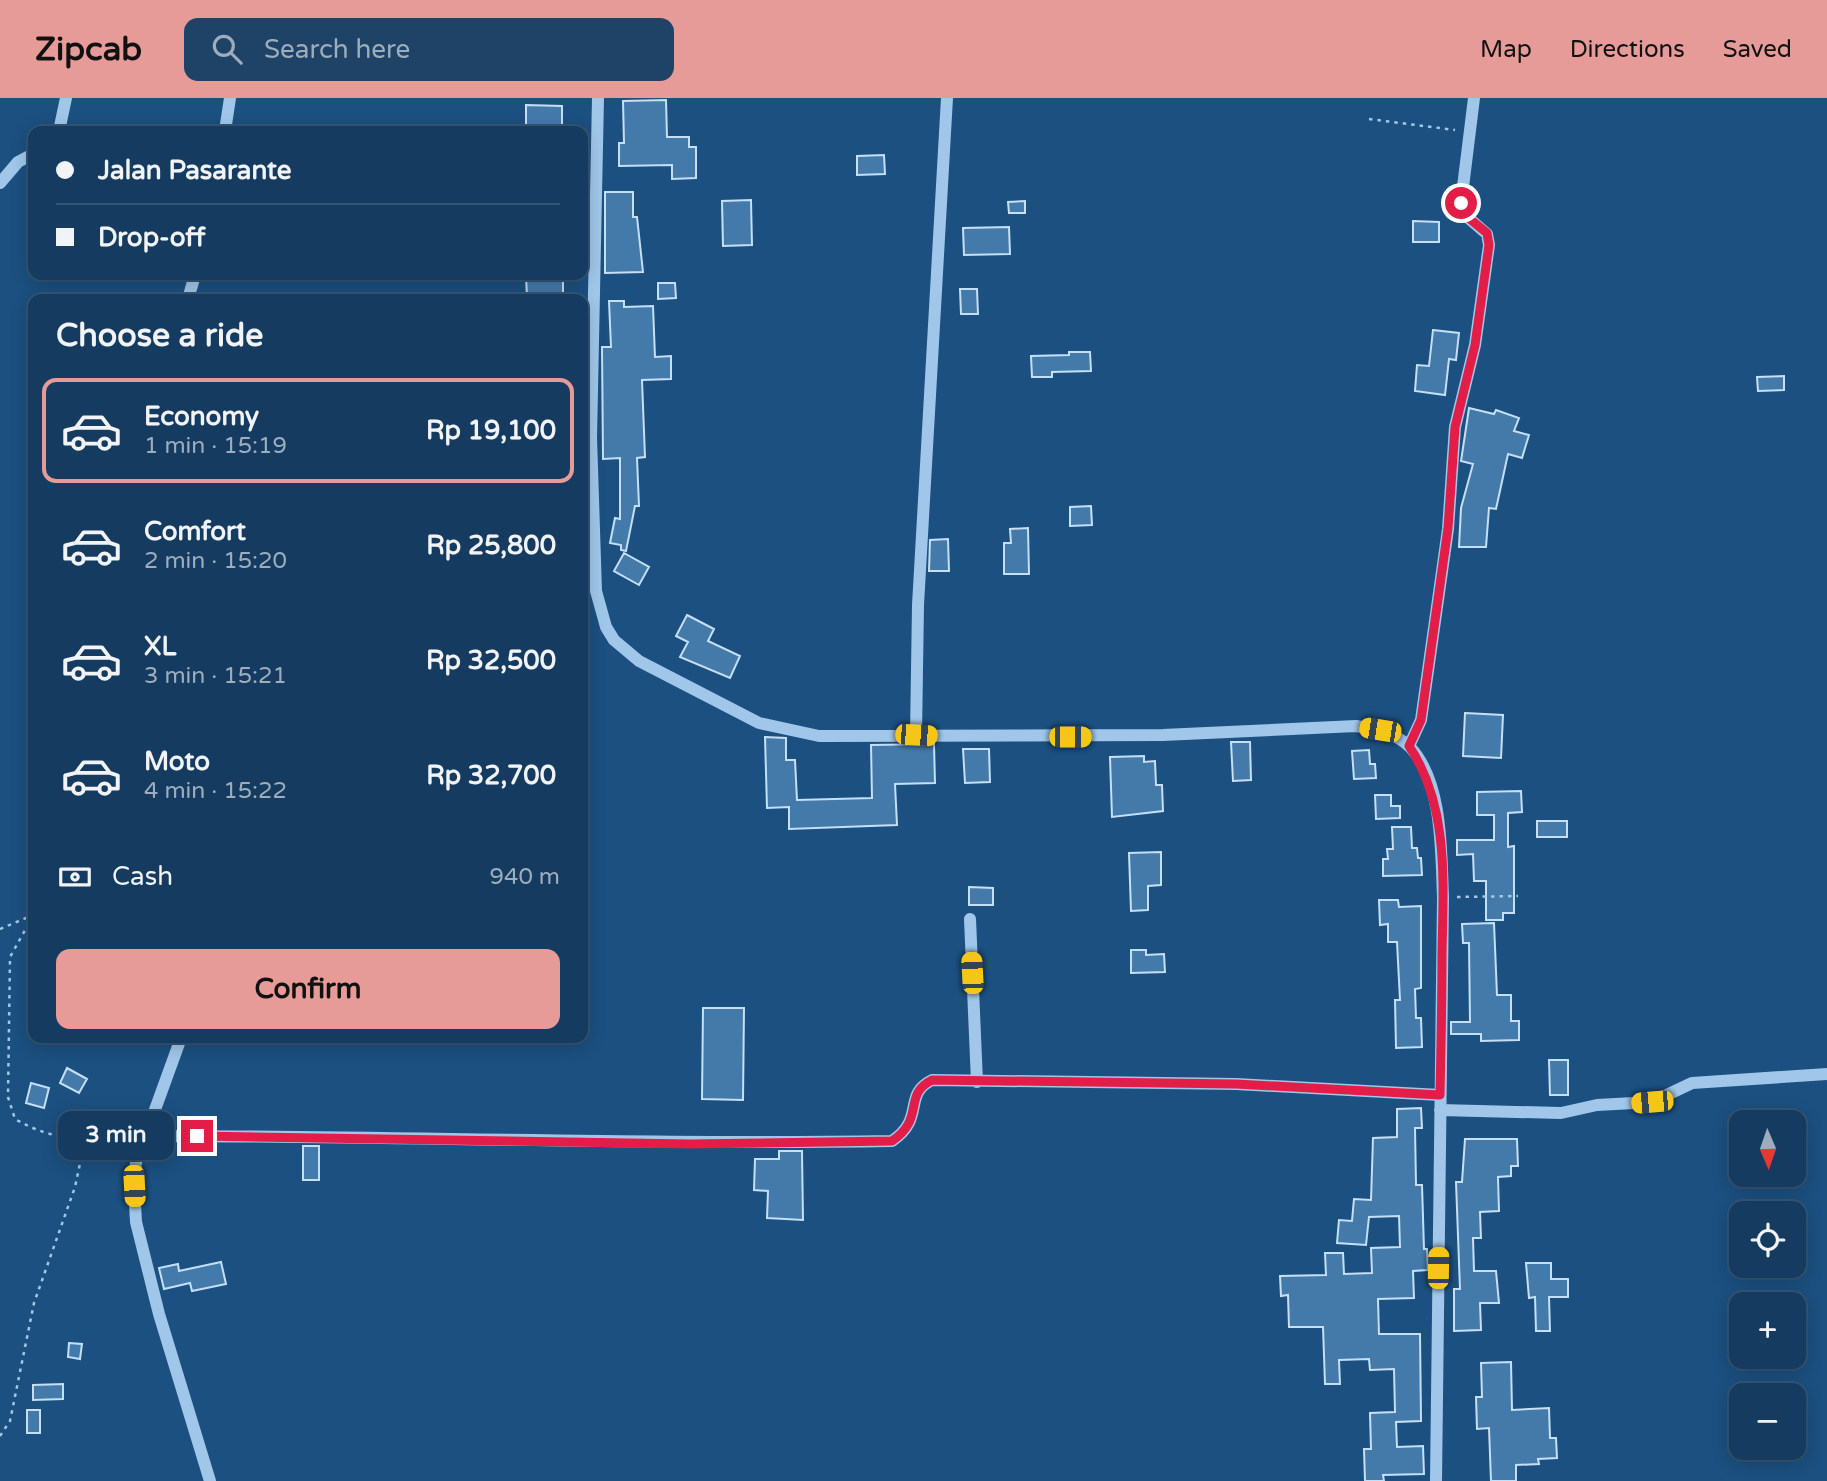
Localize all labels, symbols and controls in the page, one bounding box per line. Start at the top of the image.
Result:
search box [184,18,674,81]
text: Zipcab [35,30,142,69]
icon: search [208,30,246,68]
text: Search here [264,34,410,65]
text: Map [1480,35,1532,64]
text: Directions [1570,35,1685,64]
text: Saved [1723,35,1792,64]
text: Jalan Pasarante [98,155,291,186]
route start [1445,187,1477,219]
text: Drop-off [98,222,205,253]
text: Choose a ride [56,317,263,355]
icon: car [60,399,123,462]
text: Economy [144,401,259,432]
text: Rp 19,100 [426,415,556,446]
text: 1 min · 15:19 [144,432,287,460]
icon: car [60,514,123,577]
text: Comfort [144,516,246,547]
text: Rp 25,800 [426,530,556,561]
text: 2 min · 15:20 [144,547,287,575]
icon: car [60,629,123,692]
text: XL [144,631,176,662]
text: Rp 32,500 [426,645,556,676]
text: 3 min · 15:21 [144,662,287,690]
car [1358,716,1403,744]
car [895,723,938,747]
car [1050,727,1092,748]
icon: car [60,744,123,807]
text: Moto [144,746,210,777]
text: Rp 32,700 [426,760,556,791]
text: 4 min · 15:22 [144,777,287,805]
icon: cash [56,858,94,896]
text: Cash [112,861,173,892]
text: 940 m [490,863,560,891]
button: Confirm [56,949,560,1029]
car [961,951,984,995]
car [1631,1090,1674,1114]
north arrow [1729,1110,1806,1186]
map controls [1729,1110,1806,1460]
callout: 3 min [57,1112,172,1160]
route end [181,1120,213,1152]
text: 3 min [85,1121,147,1149]
car [123,1164,146,1208]
button: locate [1729,1201,1806,1278]
car [1428,1247,1449,1289]
button: + [1729,1292,1806,1369]
button: − [1729,1383,1806,1460]

